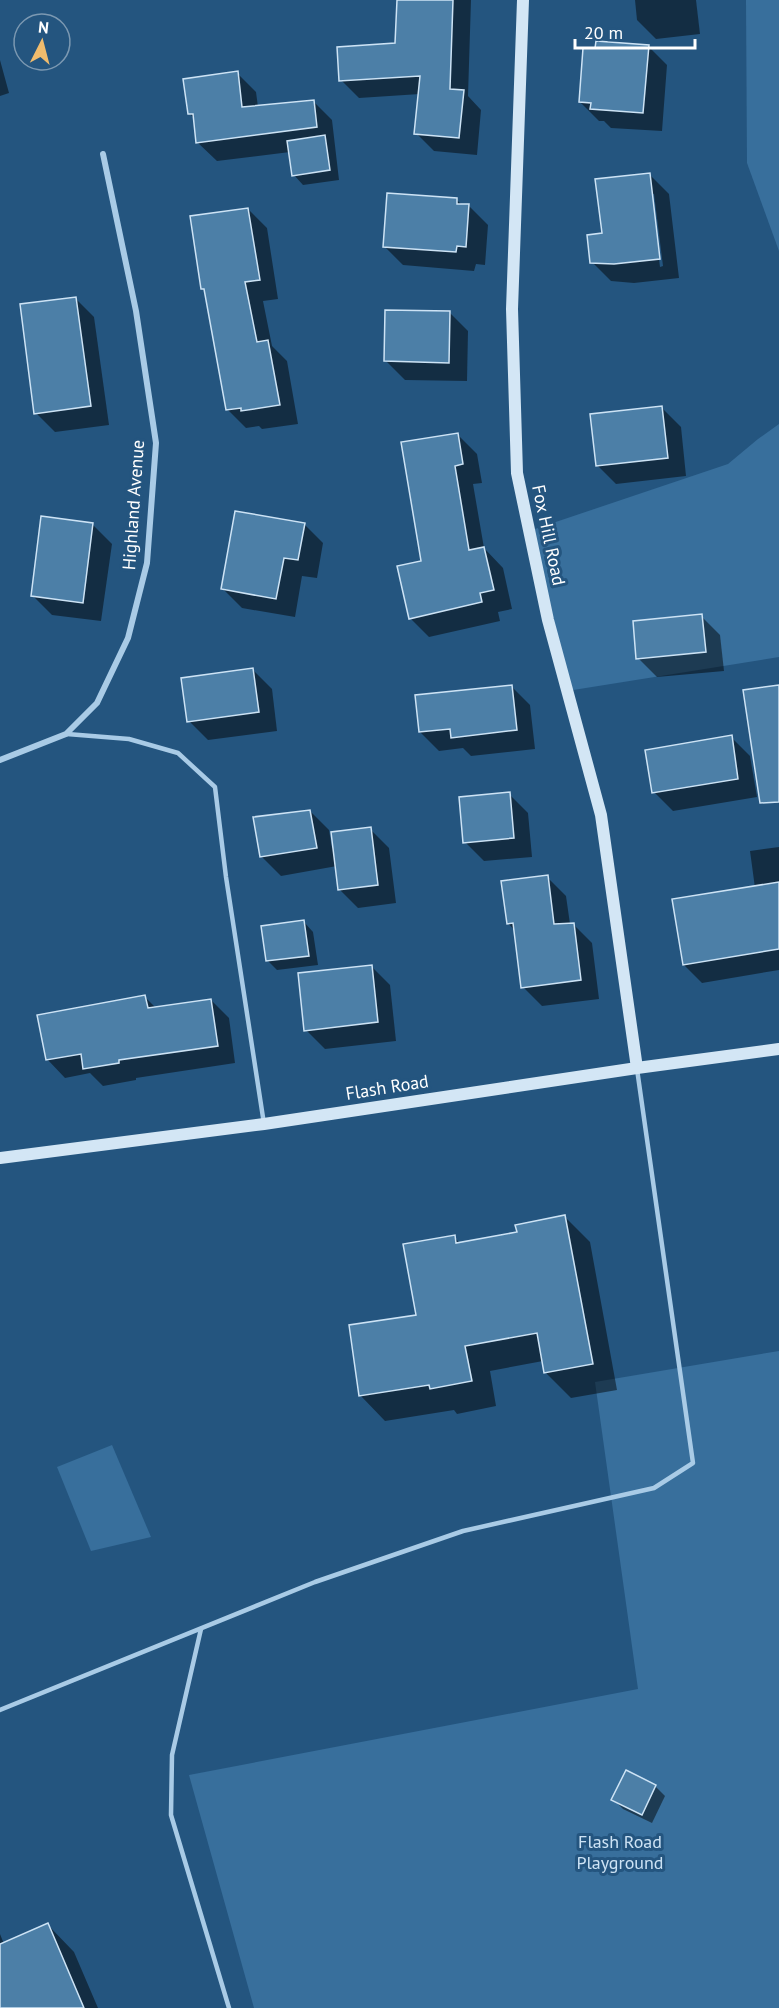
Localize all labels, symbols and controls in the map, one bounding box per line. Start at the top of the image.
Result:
north arrow [12,12,72,72]
scale bar [575,12,695,50]
text: N [37,17,50,38]
text: 20 m [584,21,623,44]
street label: Highland Avenue [117,439,149,571]
street label: Fox Hill Road [527,483,571,587]
street label: Flash Road [344,1069,430,1105]
park label: Flash Road Playground [576,1830,664,1874]

